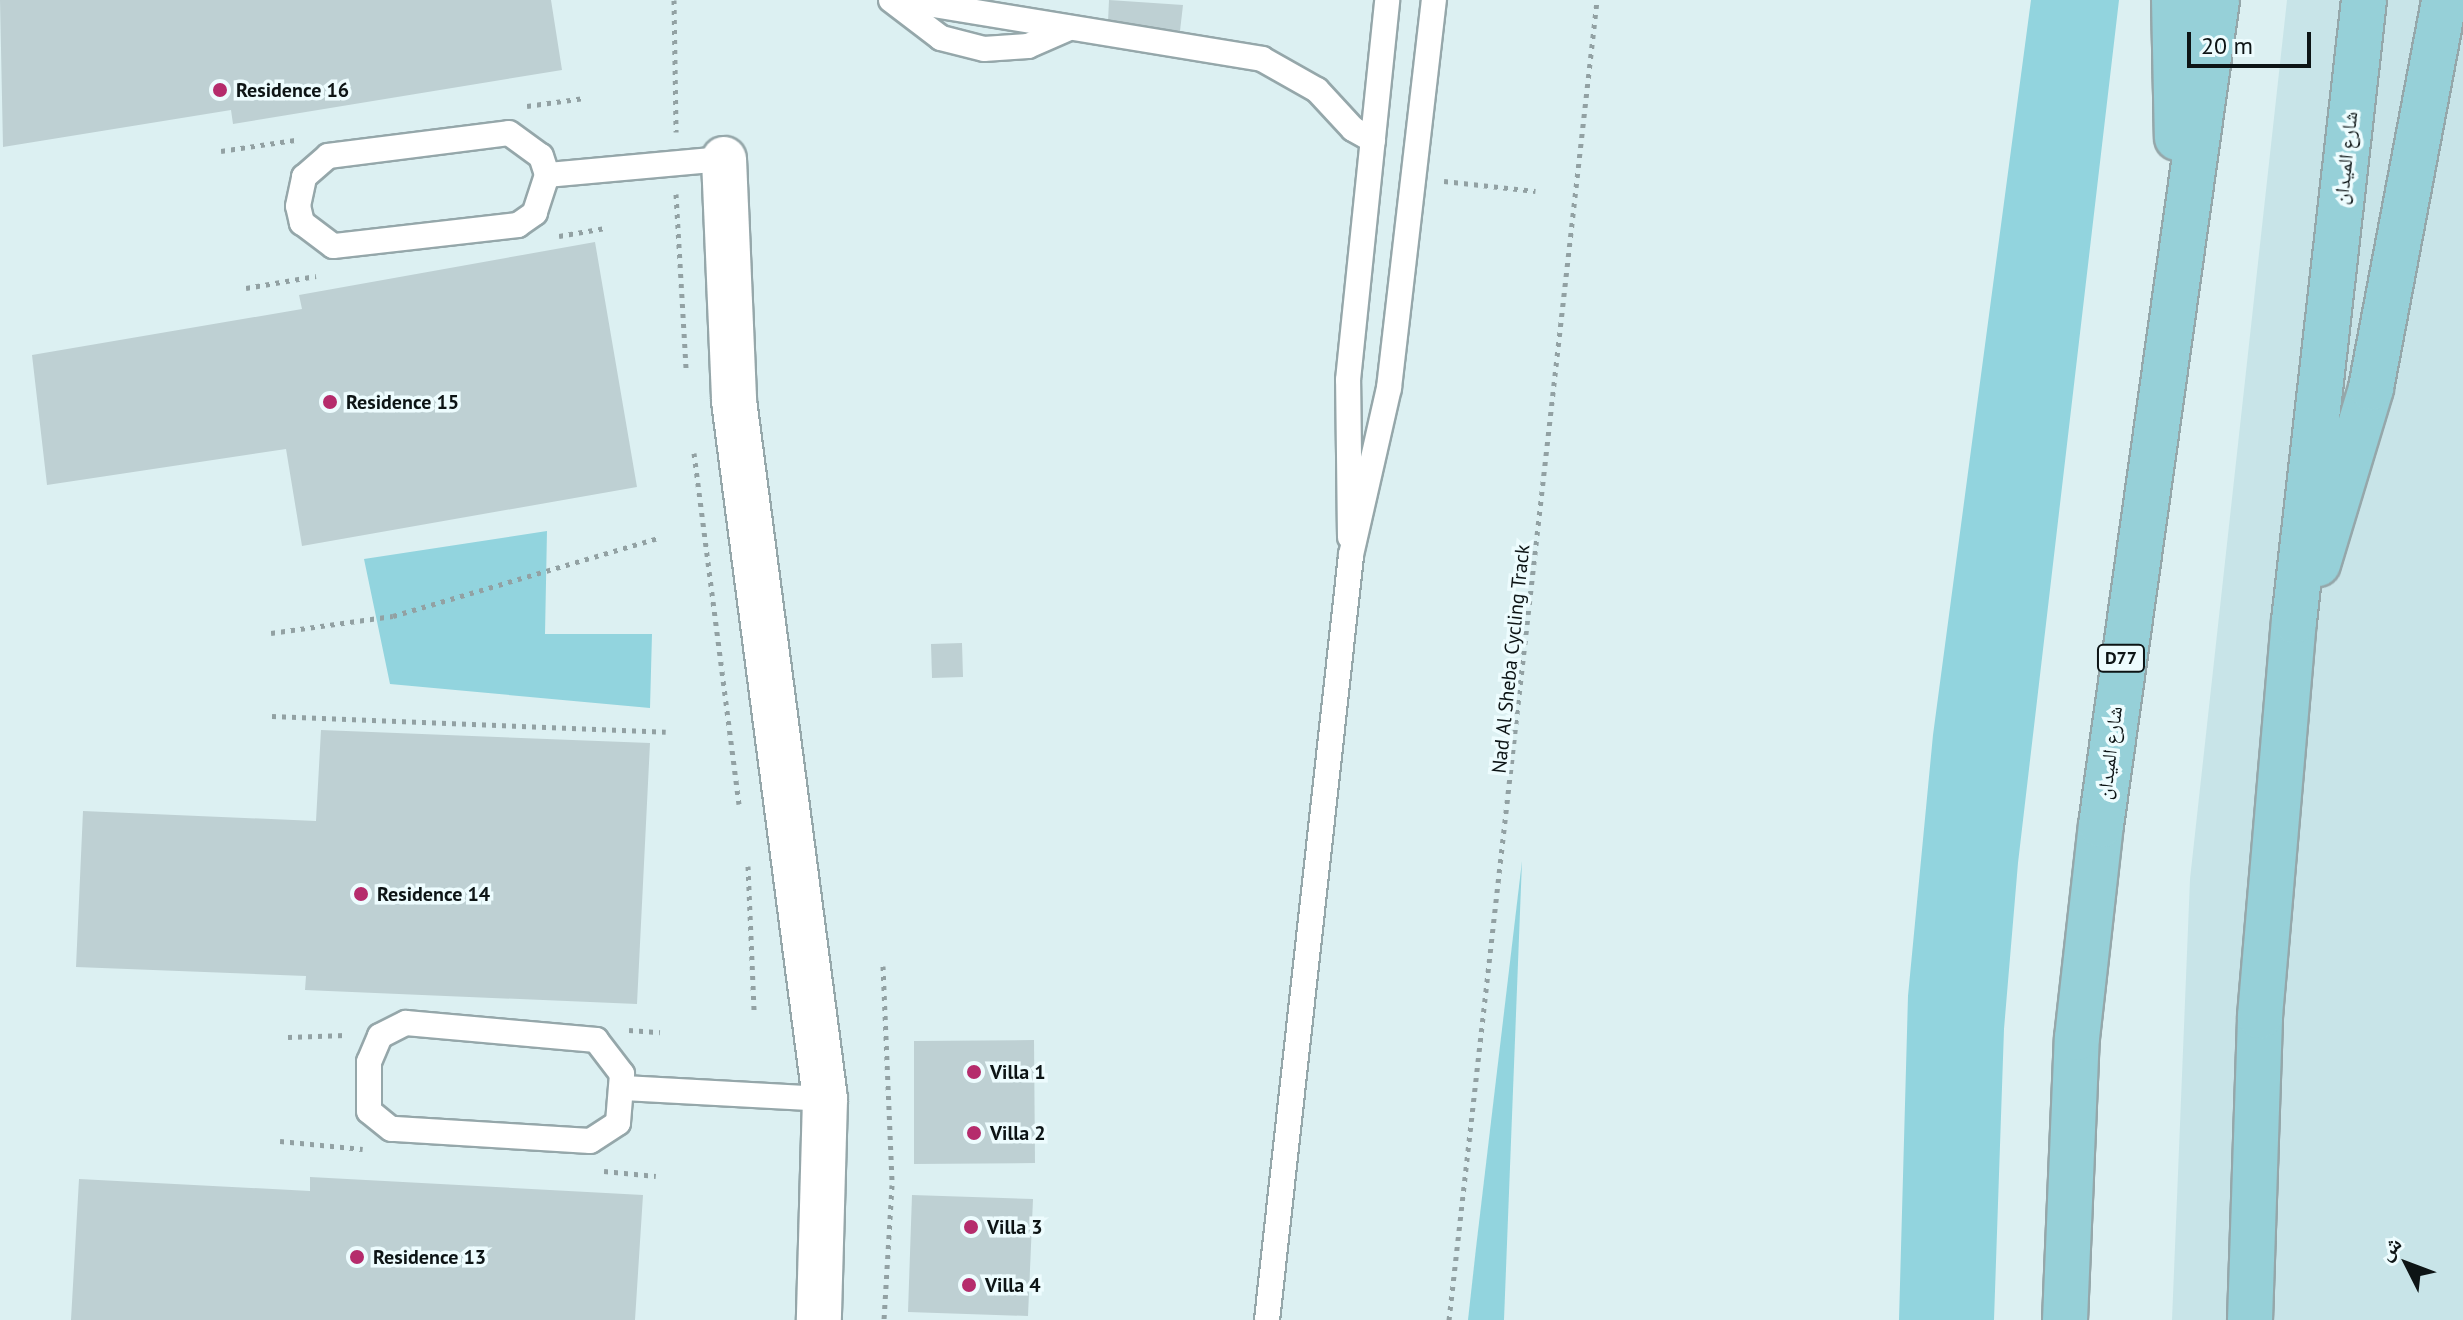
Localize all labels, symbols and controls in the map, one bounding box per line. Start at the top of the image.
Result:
scale bar [2191,16,2315,66]
text: 20 m [2201,30,2253,61]
place label: Residence 16 [236,78,349,102]
marker: Residence 16 [211,81,229,99]
street label: شارع الميدان [2329,110,2363,206]
place label: Residence 15 [346,390,459,414]
marker: Residence 15 [321,393,339,411]
street label: Nad Al Sheba Cycling Track [1487,543,1535,775]
road number: D77 [2095,644,2147,672]
street label: شارع الميدان [2092,705,2128,801]
place label: Residence 14 [377,882,490,906]
marker: Residence 14 [352,885,370,903]
place label: Villa 1 [990,1060,1045,1084]
marker: Villa 1 [965,1063,983,1081]
place label: Villa 2 [990,1121,1045,1145]
marker: Villa 2 [965,1124,983,1142]
place label: Villa 3 [987,1215,1042,1239]
marker: Villa 3 [962,1218,980,1236]
north arrow [2367,1224,2447,1304]
text: ش [2371,1230,2407,1266]
place label: Residence 13 [373,1245,486,1269]
marker: Residence 13 [348,1248,366,1266]
place label: Villa 4 [985,1273,1040,1297]
marker: Villa 4 [960,1276,978,1294]

